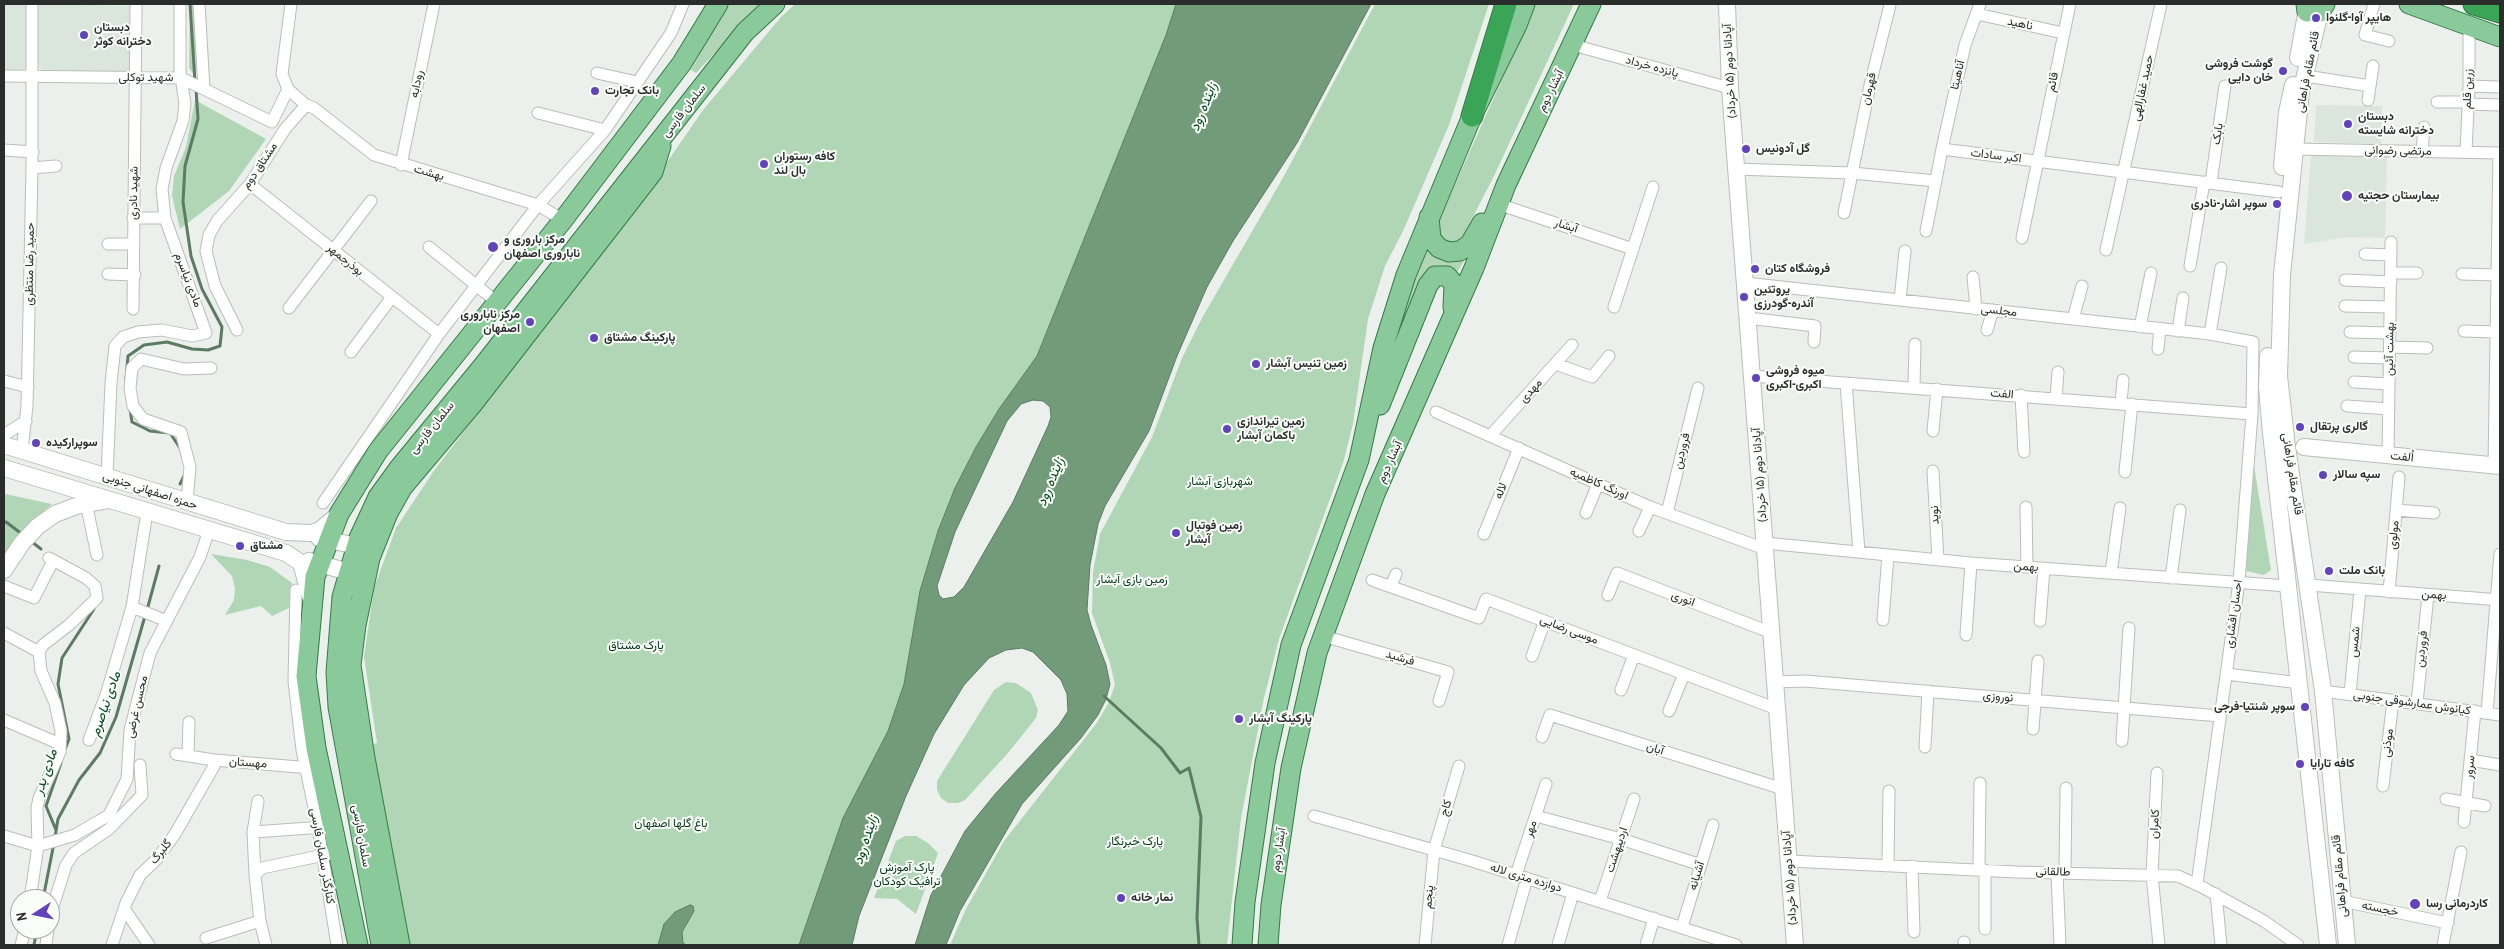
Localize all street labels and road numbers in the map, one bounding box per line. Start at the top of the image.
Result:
street label: ناهید [2006,14,2034,34]
street label: آپادانا دوم (۱۵ خرداد) [1720,24,1740,118]
street label: قائم مقام فراهانی [2293,30,2323,114]
street label: پانزده خرداد [1624,53,1680,81]
street label: حمید غفارالهی [2129,53,2157,123]
street label: آناهیتا [1948,59,1968,91]
street label: آبشار دوم [1535,68,1567,114]
street label: رودابه [407,69,427,99]
street label: زرین قلم [2460,69,2476,109]
street label: شهید توکلی [119,71,173,85]
street label: قهرمان [1858,71,1880,107]
street label: قائم [2044,71,2062,93]
street label: سلمان فارسی [659,82,709,140]
street label: بابک [2209,122,2227,146]
street label: مشتاق دوم [239,140,281,192]
street label: مرتضی رضوانی [2364,143,2432,159]
street label: اکبر سادات [1970,146,2022,166]
street label: بهشت [412,162,446,184]
street label: شهید نادری [126,166,142,220]
street label: آبشار [1553,215,1579,237]
street label: حمید رضا منتظری [22,222,38,306]
street label: بوذرجمهر [324,241,366,279]
street label: مادی نیاسرم [171,250,205,310]
street label: مجلسی [1980,302,2018,320]
street label: بهشت آئین [2382,322,2398,376]
street label: مهدی [1517,376,1545,406]
street label: الفت [1990,386,2014,402]
street label: سلمان فارسی [407,399,457,457]
street label: آپادانا دوم (۱۵ خرداد) [1750,427,1770,523]
street label: فروردین [1671,431,1693,471]
street label: قائم مقام فراهانی [2278,432,2306,516]
street label: آبشار دوم [1374,439,1406,485]
street label: اُلفت [2390,449,2414,465]
street label: اورنگ کاظمیه [1567,465,1631,503]
street label: حمزه اصفهانی جنوبی [101,469,199,513]
street label: لاله [1491,481,1511,501]
street label: نوید [1927,505,1943,525]
street label: مولوی [2386,520,2402,550]
street label: بهمن [2013,559,2039,575]
street label: احسان افشاری [2222,579,2246,649]
street label: بهمن [2421,587,2447,603]
street label: انوری [1669,588,1697,610]
street label: موسی رضایی [1538,612,1600,648]
street label: شمس [2346,626,2364,658]
street label: فروردین [2413,630,2431,668]
street label: فرشید [1384,647,1416,669]
street label: محسن غرضی [123,674,151,740]
street label: نوروزی [1982,688,2014,706]
street label: کیانوش عمارشوقی جنوبی [2352,688,2472,718]
street label: موذنی [2379,728,2397,758]
street label: آبان [1644,739,1666,759]
street label: مهستان [228,754,268,772]
street label: سرور [2462,755,2478,779]
street label: کاج [1437,798,1455,818]
street label: سلمان فارسی [348,804,374,868]
street label: کنارگذر سلمان فارسی [306,807,338,905]
street label: کامران [2147,809,2163,839]
street label: مهر [1522,819,1540,839]
street label: اردیبهشت [1603,825,1631,875]
street label: آبشار دوم [1269,827,1289,873]
street label: آپادانا دوم (۱۵ خرداد) [1780,830,1800,926]
street label: قائم مقام فراهانی [2329,834,2351,918]
street label: گلبرگ [147,837,175,867]
street label: دوازده متری لاله [1488,860,1564,896]
street label: آشیانه [1686,860,1708,892]
street label: طالقانی [2035,864,2071,880]
street label: پنجم [1421,885,1437,909]
street label: خجسته [2360,898,2400,920]

